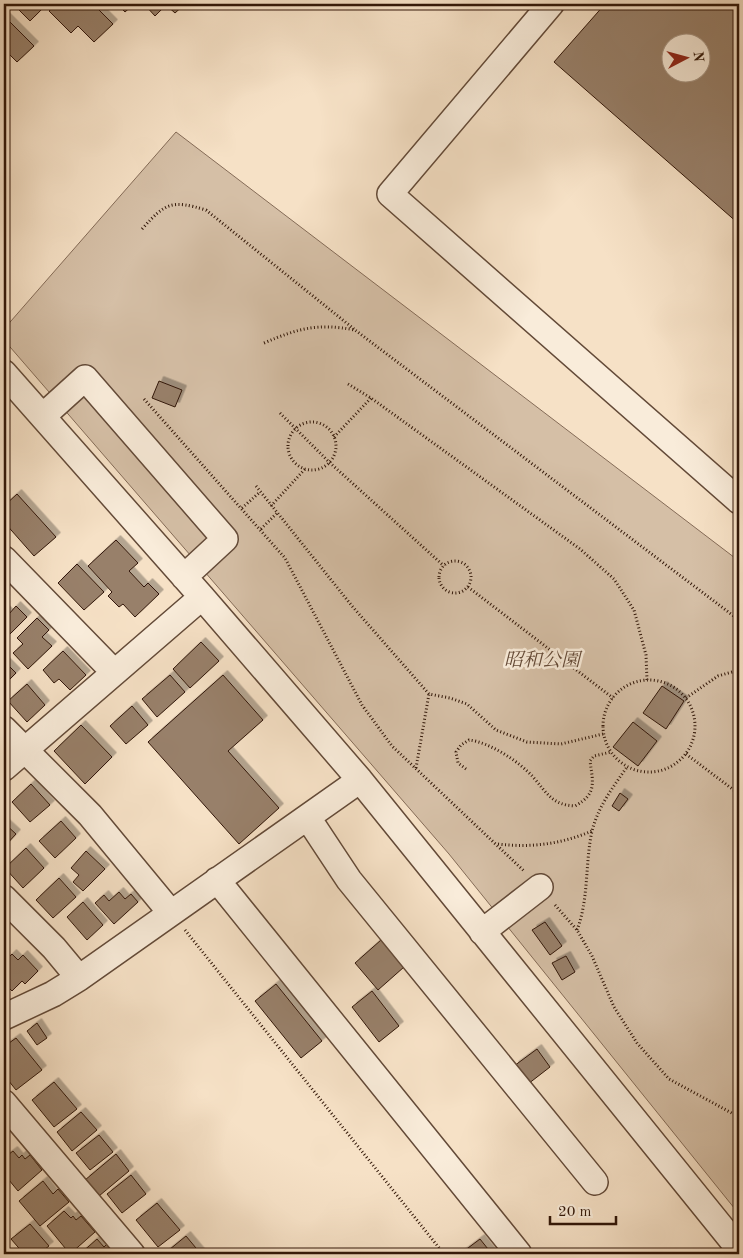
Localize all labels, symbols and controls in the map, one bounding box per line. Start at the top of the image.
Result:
north arrow [660,32,710,82]
text: N [690,51,705,63]
park label: 昭和公園 [504,650,583,671]
scale bar [550,1193,617,1225]
text: 20 m [558,1205,592,1220]

